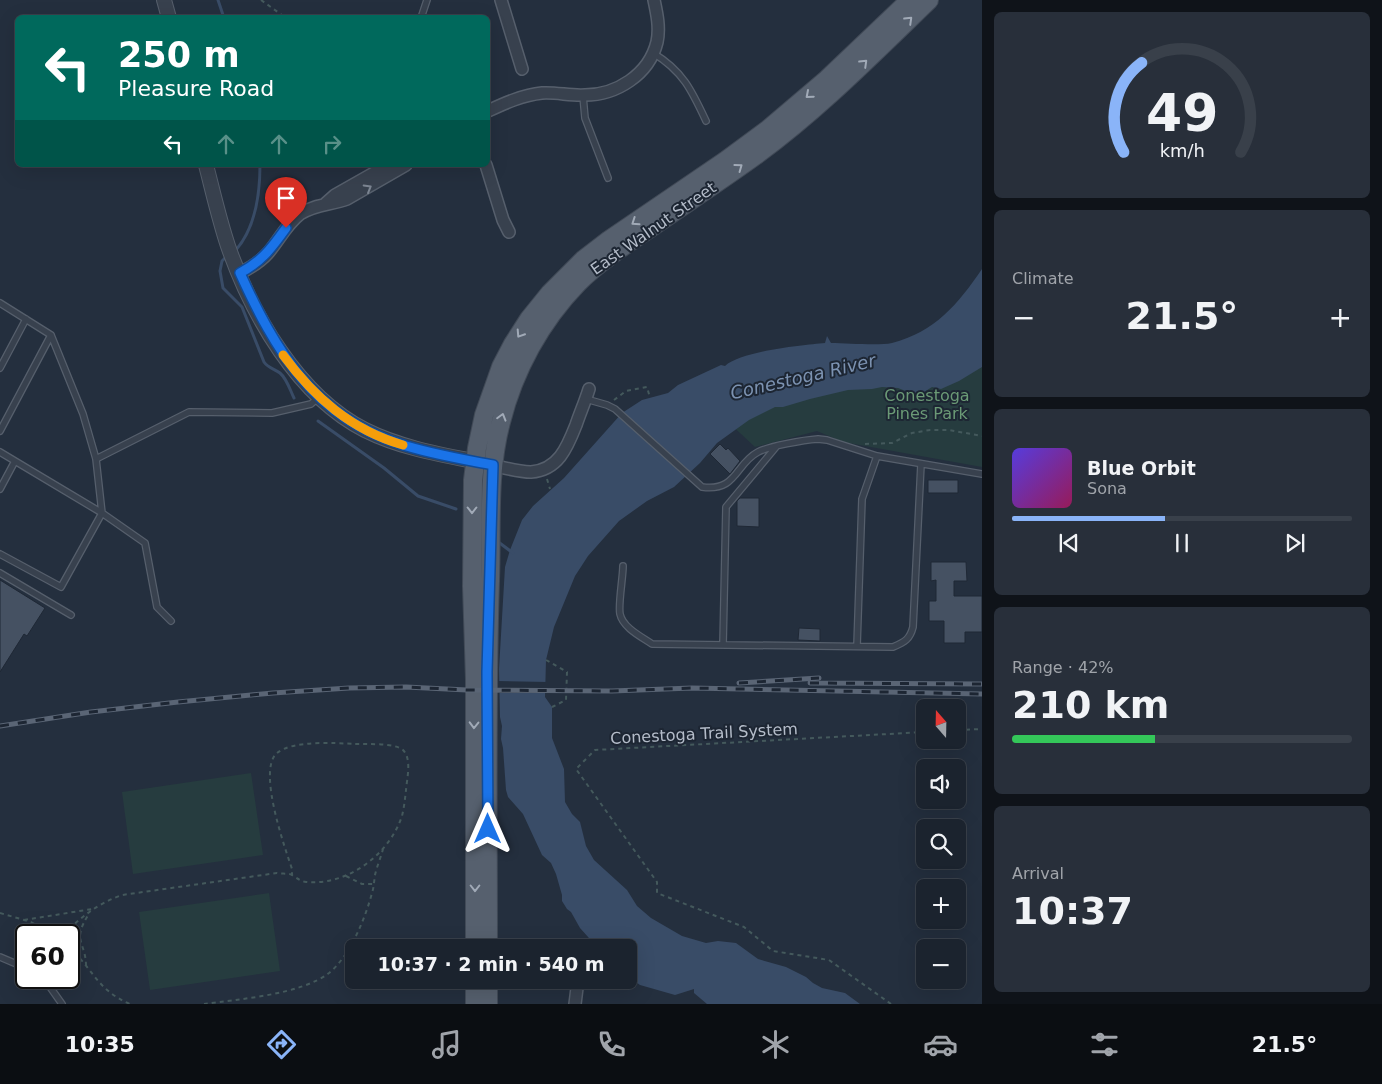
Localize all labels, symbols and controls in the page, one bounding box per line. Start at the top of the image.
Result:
one-way arrow [903,17,912,26]
icon: left [35,35,100,100]
text: 250 m [118,35,240,75]
one-way arrow [858,60,867,69]
text: Pleasure Road [118,76,274,101]
text: 49 [1146,83,1218,143]
one-way arrow [806,90,815,98]
icon: left [159,130,187,158]
icon: ahead [212,130,240,158]
icon: ahead [265,130,293,158]
icon: right [318,130,346,158]
text: km/h [1159,140,1205,161]
one-way arrow [734,164,743,173]
pin [265,177,307,228]
street label: East Walnut Street [587,178,720,279]
icon: arrive [272,184,300,212]
one-way arrow [362,184,371,194]
one-way arrow [632,216,641,225]
text: Climate [1012,269,1074,288]
text: 21.5° [1126,294,1238,338]
text: − [1012,301,1035,334]
text: + [1329,301,1352,334]
one-way arrow [516,328,526,337]
water label: Conestoga River [728,349,879,403]
park label: Conestoga Pines Park [884,386,970,423]
one-way arrow [496,413,507,422]
text: Blue Orbit [1087,457,1196,479]
text: Sona [1087,479,1127,498]
one-way arrow [467,506,477,514]
icon: previous [1055,529,1083,557]
icon: pause [1168,529,1196,557]
icon: next [1281,529,1309,557]
text: Range · 42% [1012,658,1114,677]
text: 210 km [1012,683,1169,727]
north arrow [916,699,966,749]
map controls [916,699,966,989]
street label: Conestoga Trail System [610,719,798,748]
one-way arrow [469,721,480,729]
button: sound [916,759,966,809]
position arrow [461,802,513,854]
button: search [916,819,966,869]
text: Arrival [1012,864,1064,883]
button: + [916,879,966,929]
one-way arrow [470,884,480,892]
text: 10:37 [1012,889,1133,933]
speed limit sign: 60 [15,924,80,989]
button: − [916,939,966,989]
text: 10:37 · 2 min · 540 m [377,953,605,975]
icon: directions [264,1027,299,1062]
icon: music [429,1027,464,1062]
icon: phone [594,1027,629,1062]
icon: climate [758,1027,793,1062]
icon: car [923,1027,958,1062]
icon: filters [1087,1027,1122,1062]
text: 10:35 [65,1032,135,1057]
text: 21.5° [1252,1032,1317,1057]

